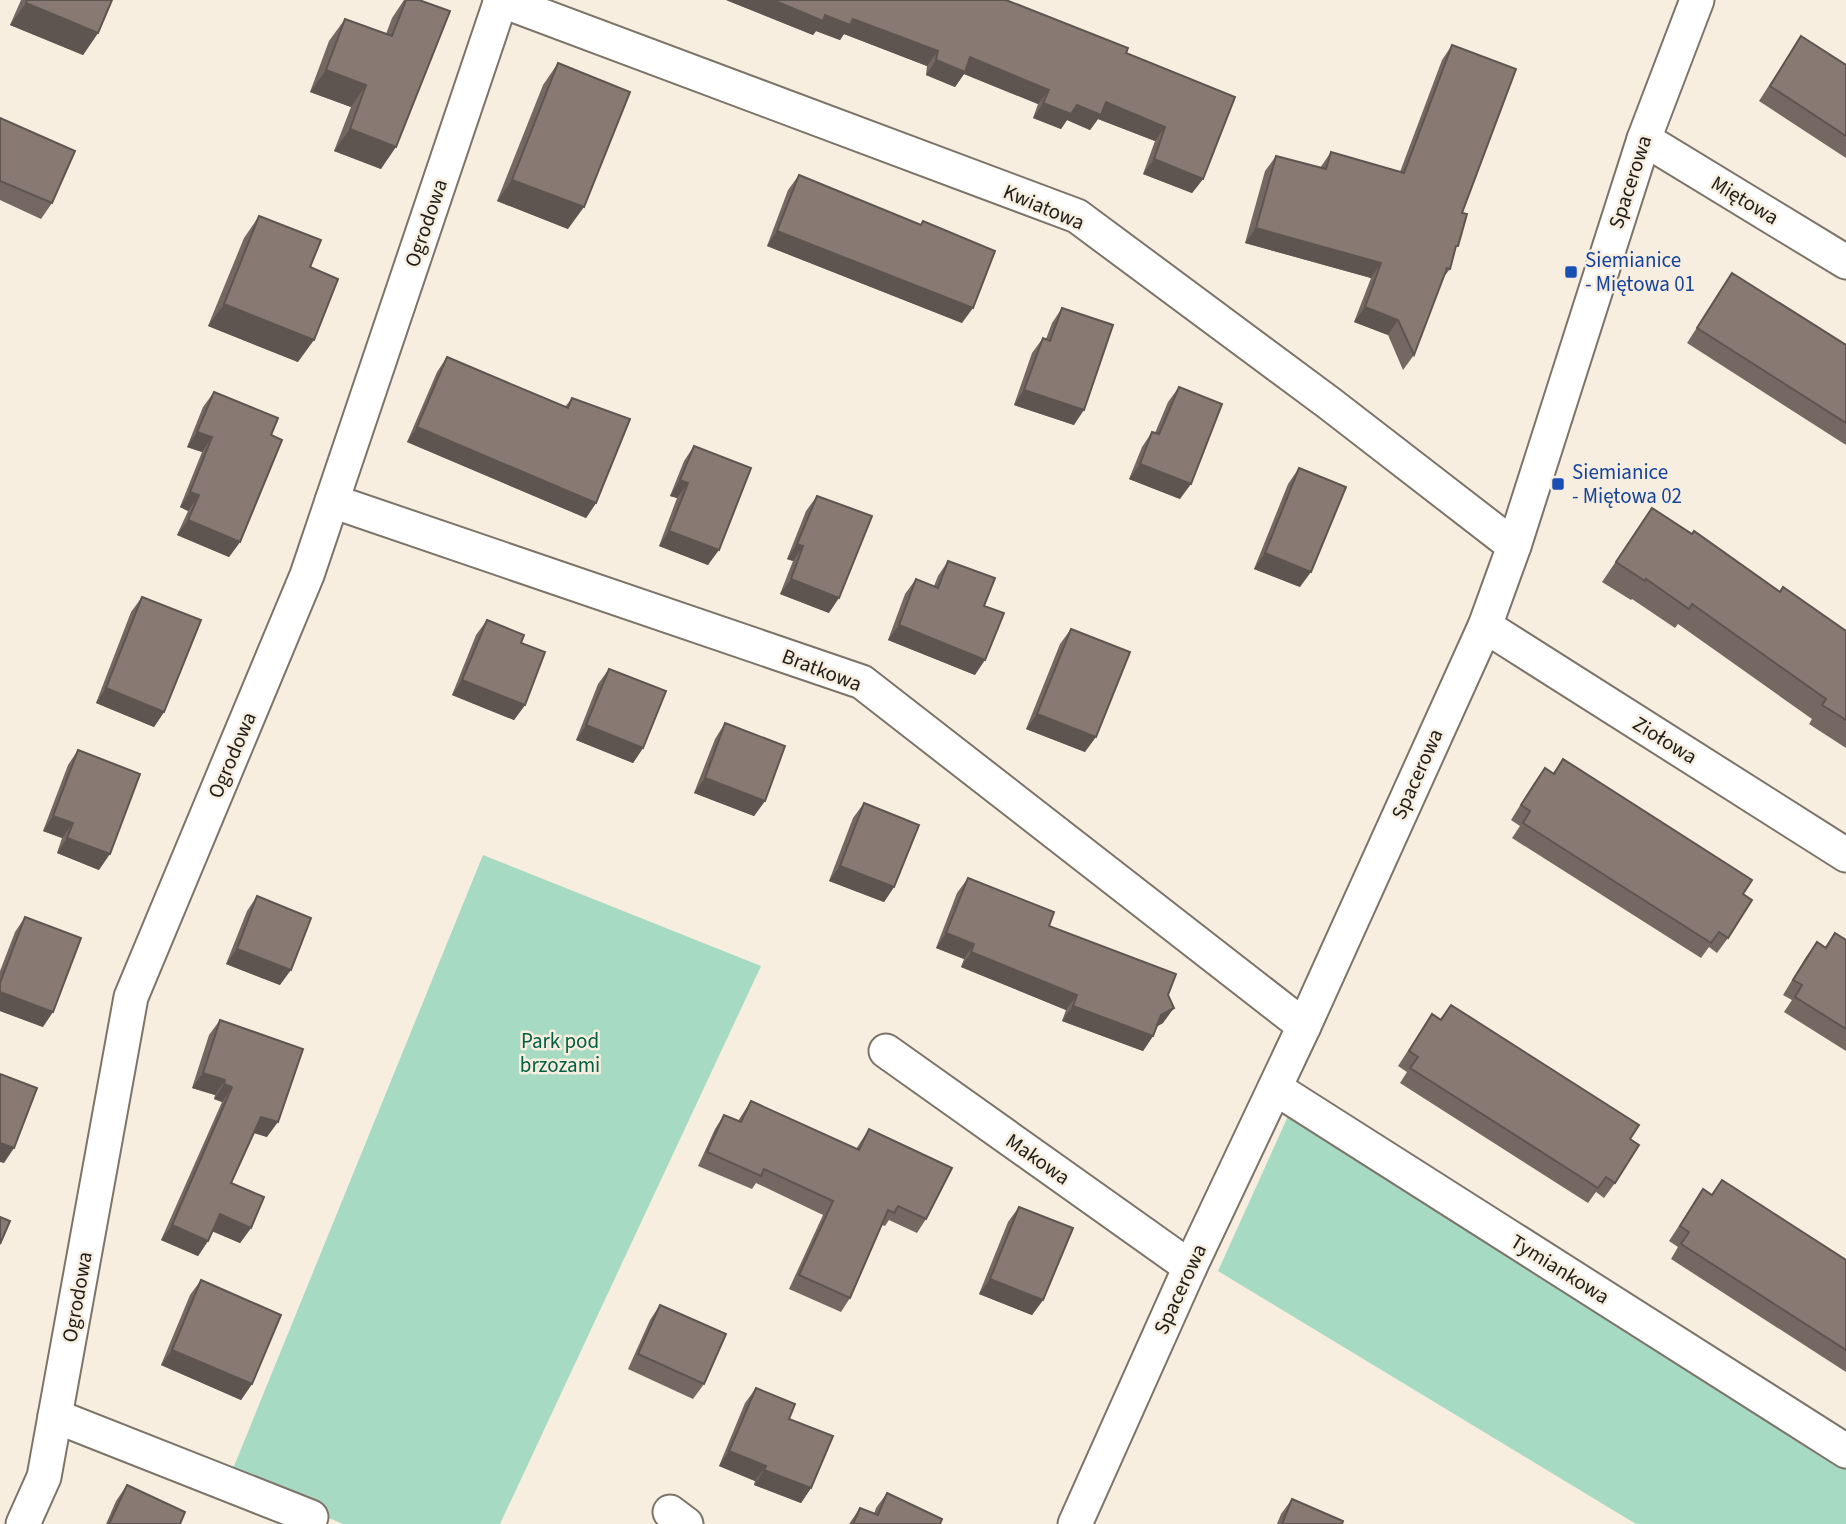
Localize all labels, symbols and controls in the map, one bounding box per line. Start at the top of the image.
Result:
street label: Spacerowa [1601,131,1659,233]
street label: Miętowa [1705,168,1785,232]
street label: Ogrodowa [397,175,455,271]
street label: Kwiatowa [999,176,1089,238]
place label: Siemianice - Miętowa 01 [1585,245,1695,299]
marker: Siemianice - Miętowa 01 [1563,264,1579,280]
place label: Siemianice - Miętowa 02 [1572,457,1682,511]
marker: Siemianice - Miętowa 02 [1550,476,1566,492]
street label: Bratkowa [778,641,866,699]
street label: Ogrodowa [200,707,264,803]
street label: Ziołowa [1627,708,1703,772]
street label: Spacerowa [1384,724,1450,824]
park label: Park pod brzozami [520,1026,600,1080]
street label: Makowa [1000,1126,1076,1192]
street label: Tymiankowa [1505,1227,1615,1311]
street label: Spacerowa [1146,1239,1214,1339]
street label: Ogrodowa [54,1249,100,1345]

